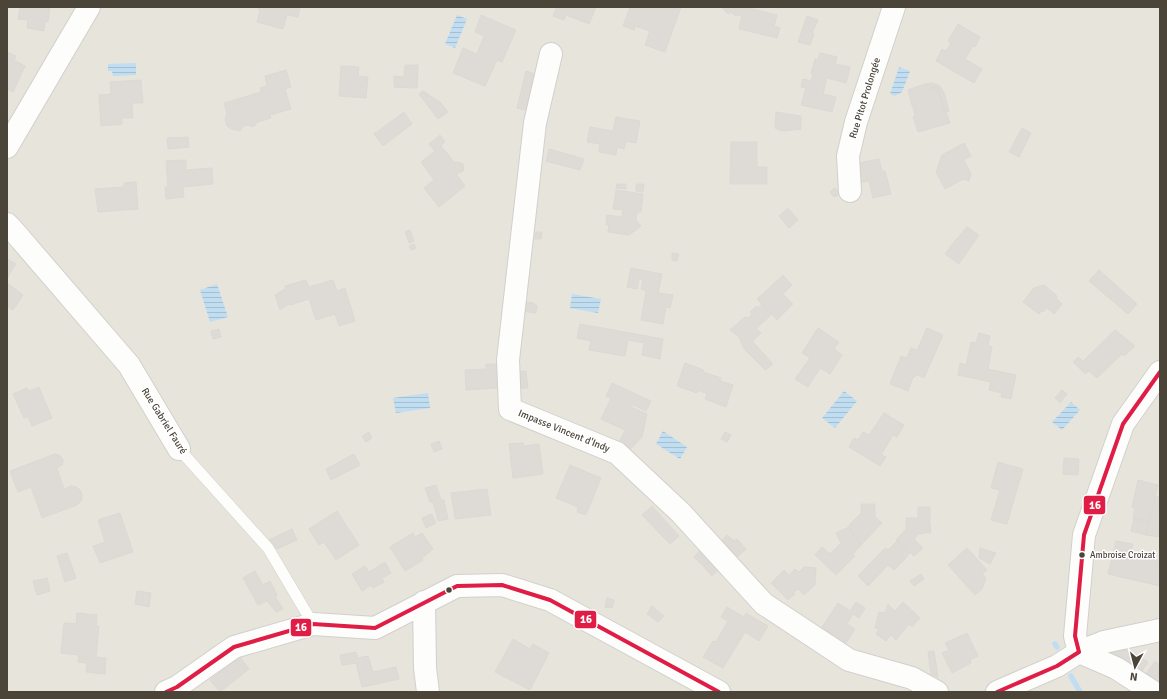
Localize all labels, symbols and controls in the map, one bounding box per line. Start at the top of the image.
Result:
street label: Rue Pitot Prolongée [847,56,883,140]
street label: Rue Gabriel Fauré [139,386,189,456]
street label: Impasse Vincent d'Indy [516,407,612,455]
line badge: 16 [1083,495,1106,515]
text: 16 [1089,499,1101,512]
marker: Ambroise Croizat [1077,550,1087,560]
place label: Ambroise Croizat [1090,550,1155,561]
unlabelled marker [444,585,454,595]
line badge: 16 [574,610,597,629]
text: 16 [580,613,592,626]
line badge: 16 [290,618,312,637]
text: 16 [295,621,307,634]
north arrow [1115,647,1155,687]
text: N [1129,670,1138,683]

